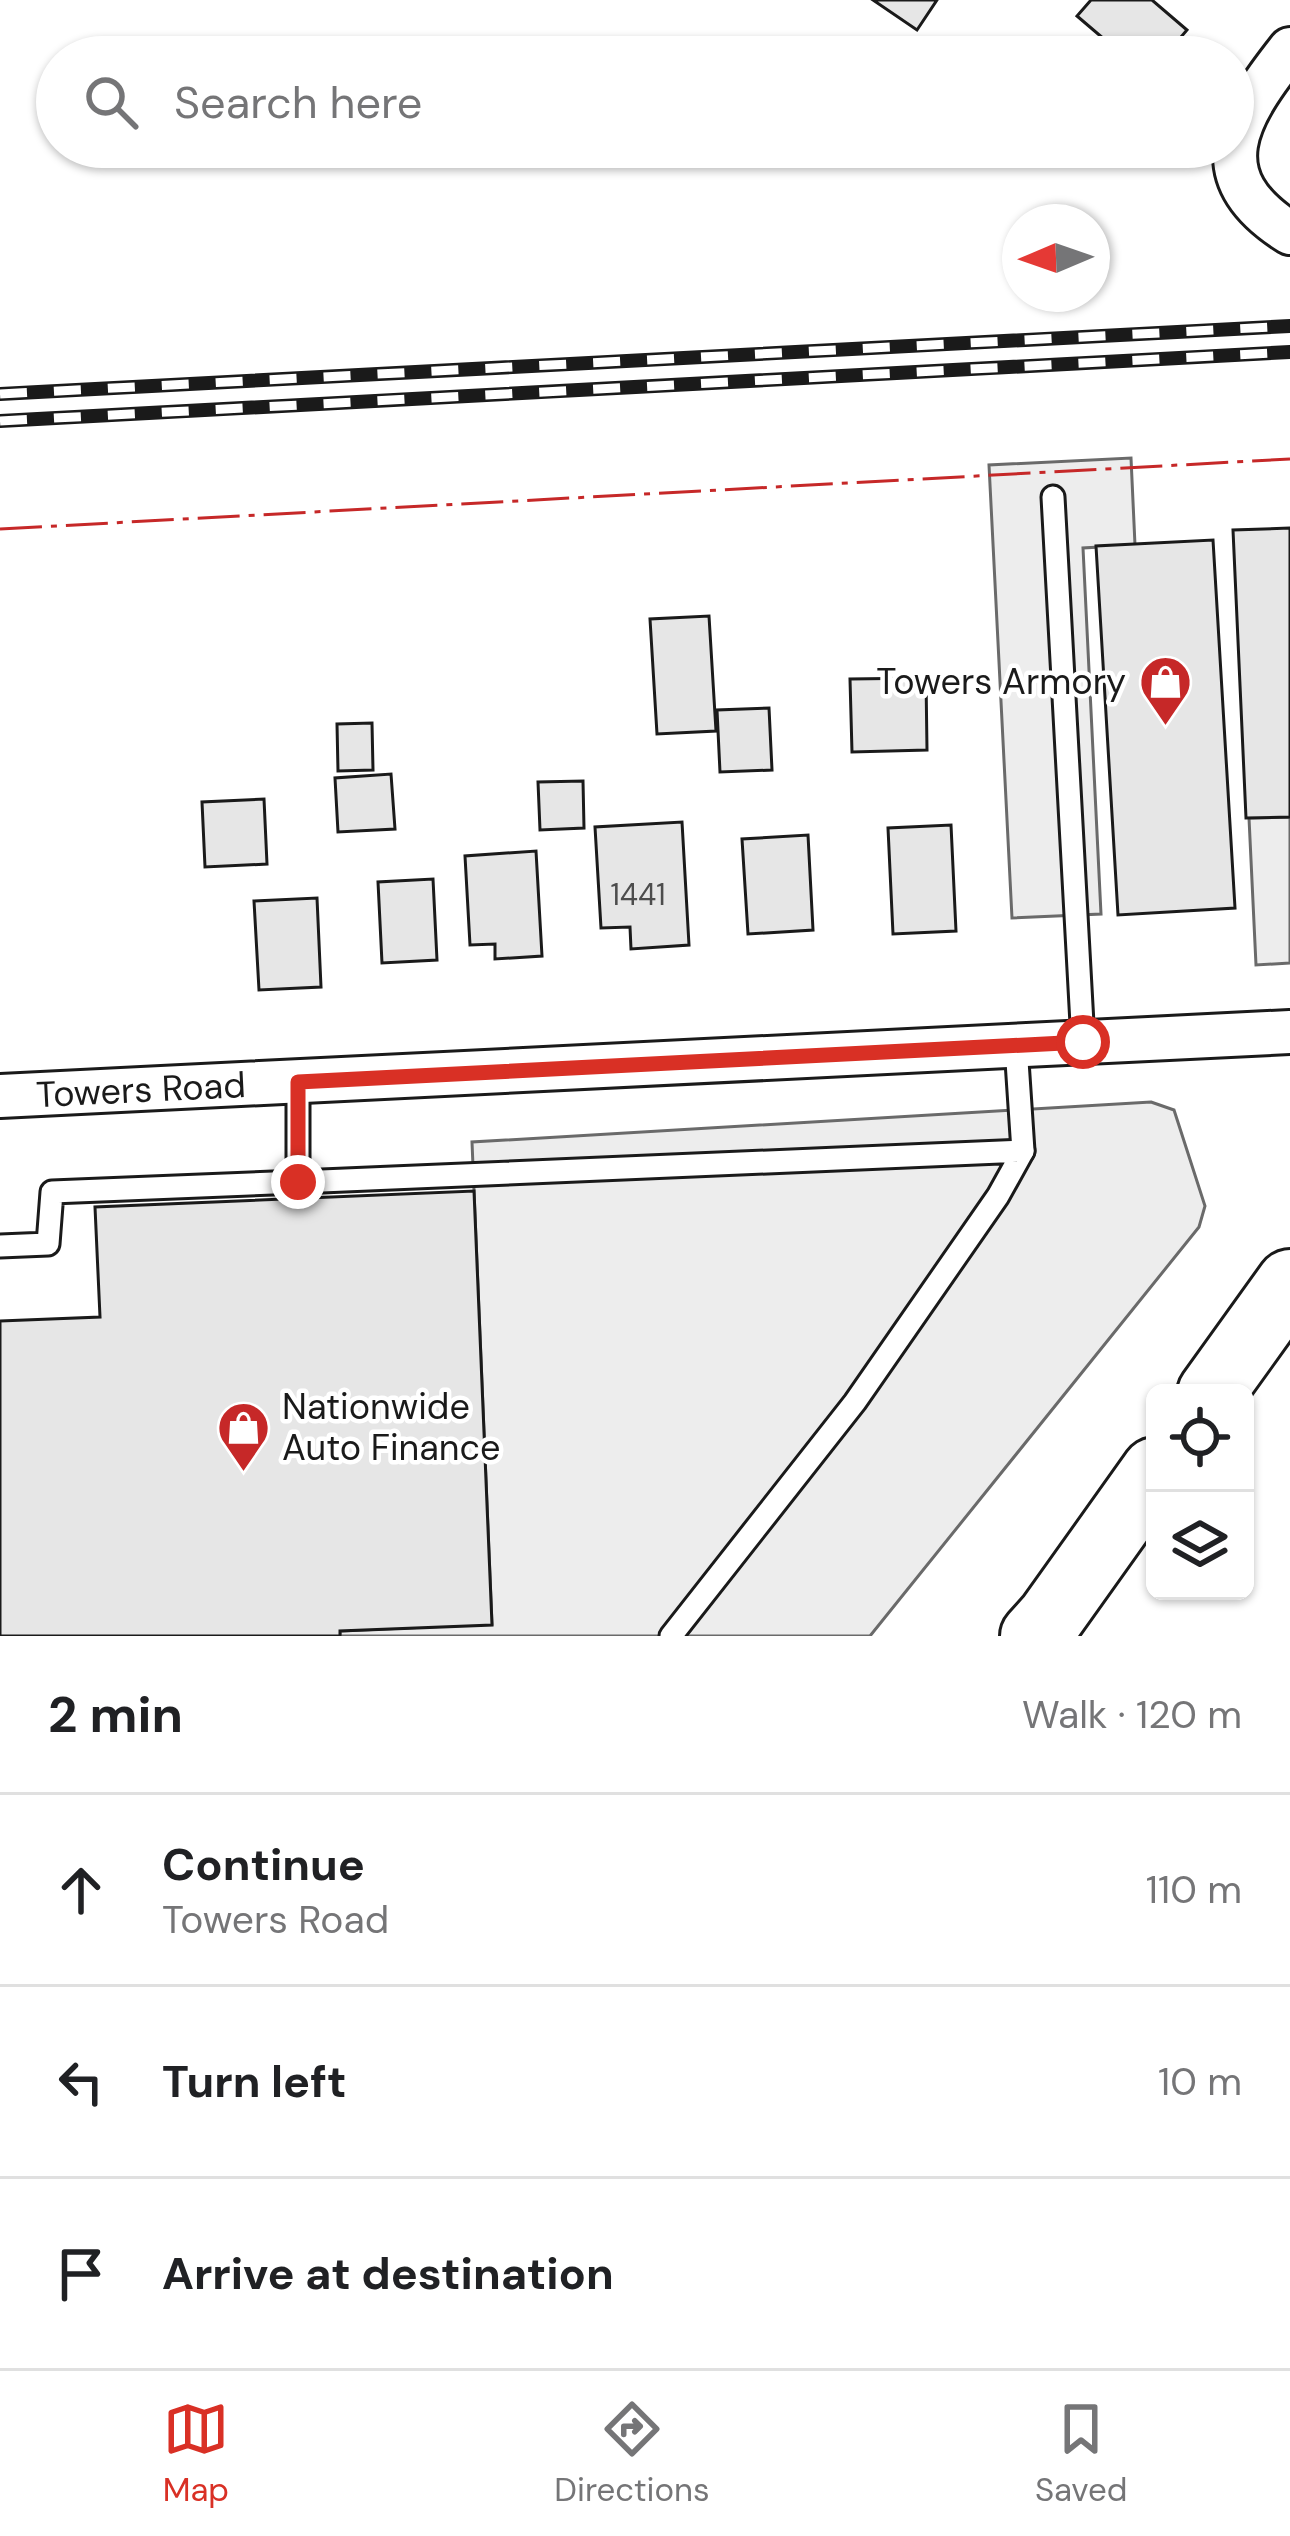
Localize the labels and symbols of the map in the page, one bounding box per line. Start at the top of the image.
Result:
north arrow [1002,204,1110,312]
shop icon: Towers Armory [1137,653,1193,727]
place label: Towers Armory [876,658,1126,705]
house number: 1441 [610,875,666,914]
route start [1056,1015,1110,1069]
street label: Towers Road [35,1061,247,1118]
route end [271,1155,325,1209]
place label: Nationwide Auto Finance [282,1383,501,1471]
shop icon: Nationwide Auto Finance [215,1399,271,1473]

